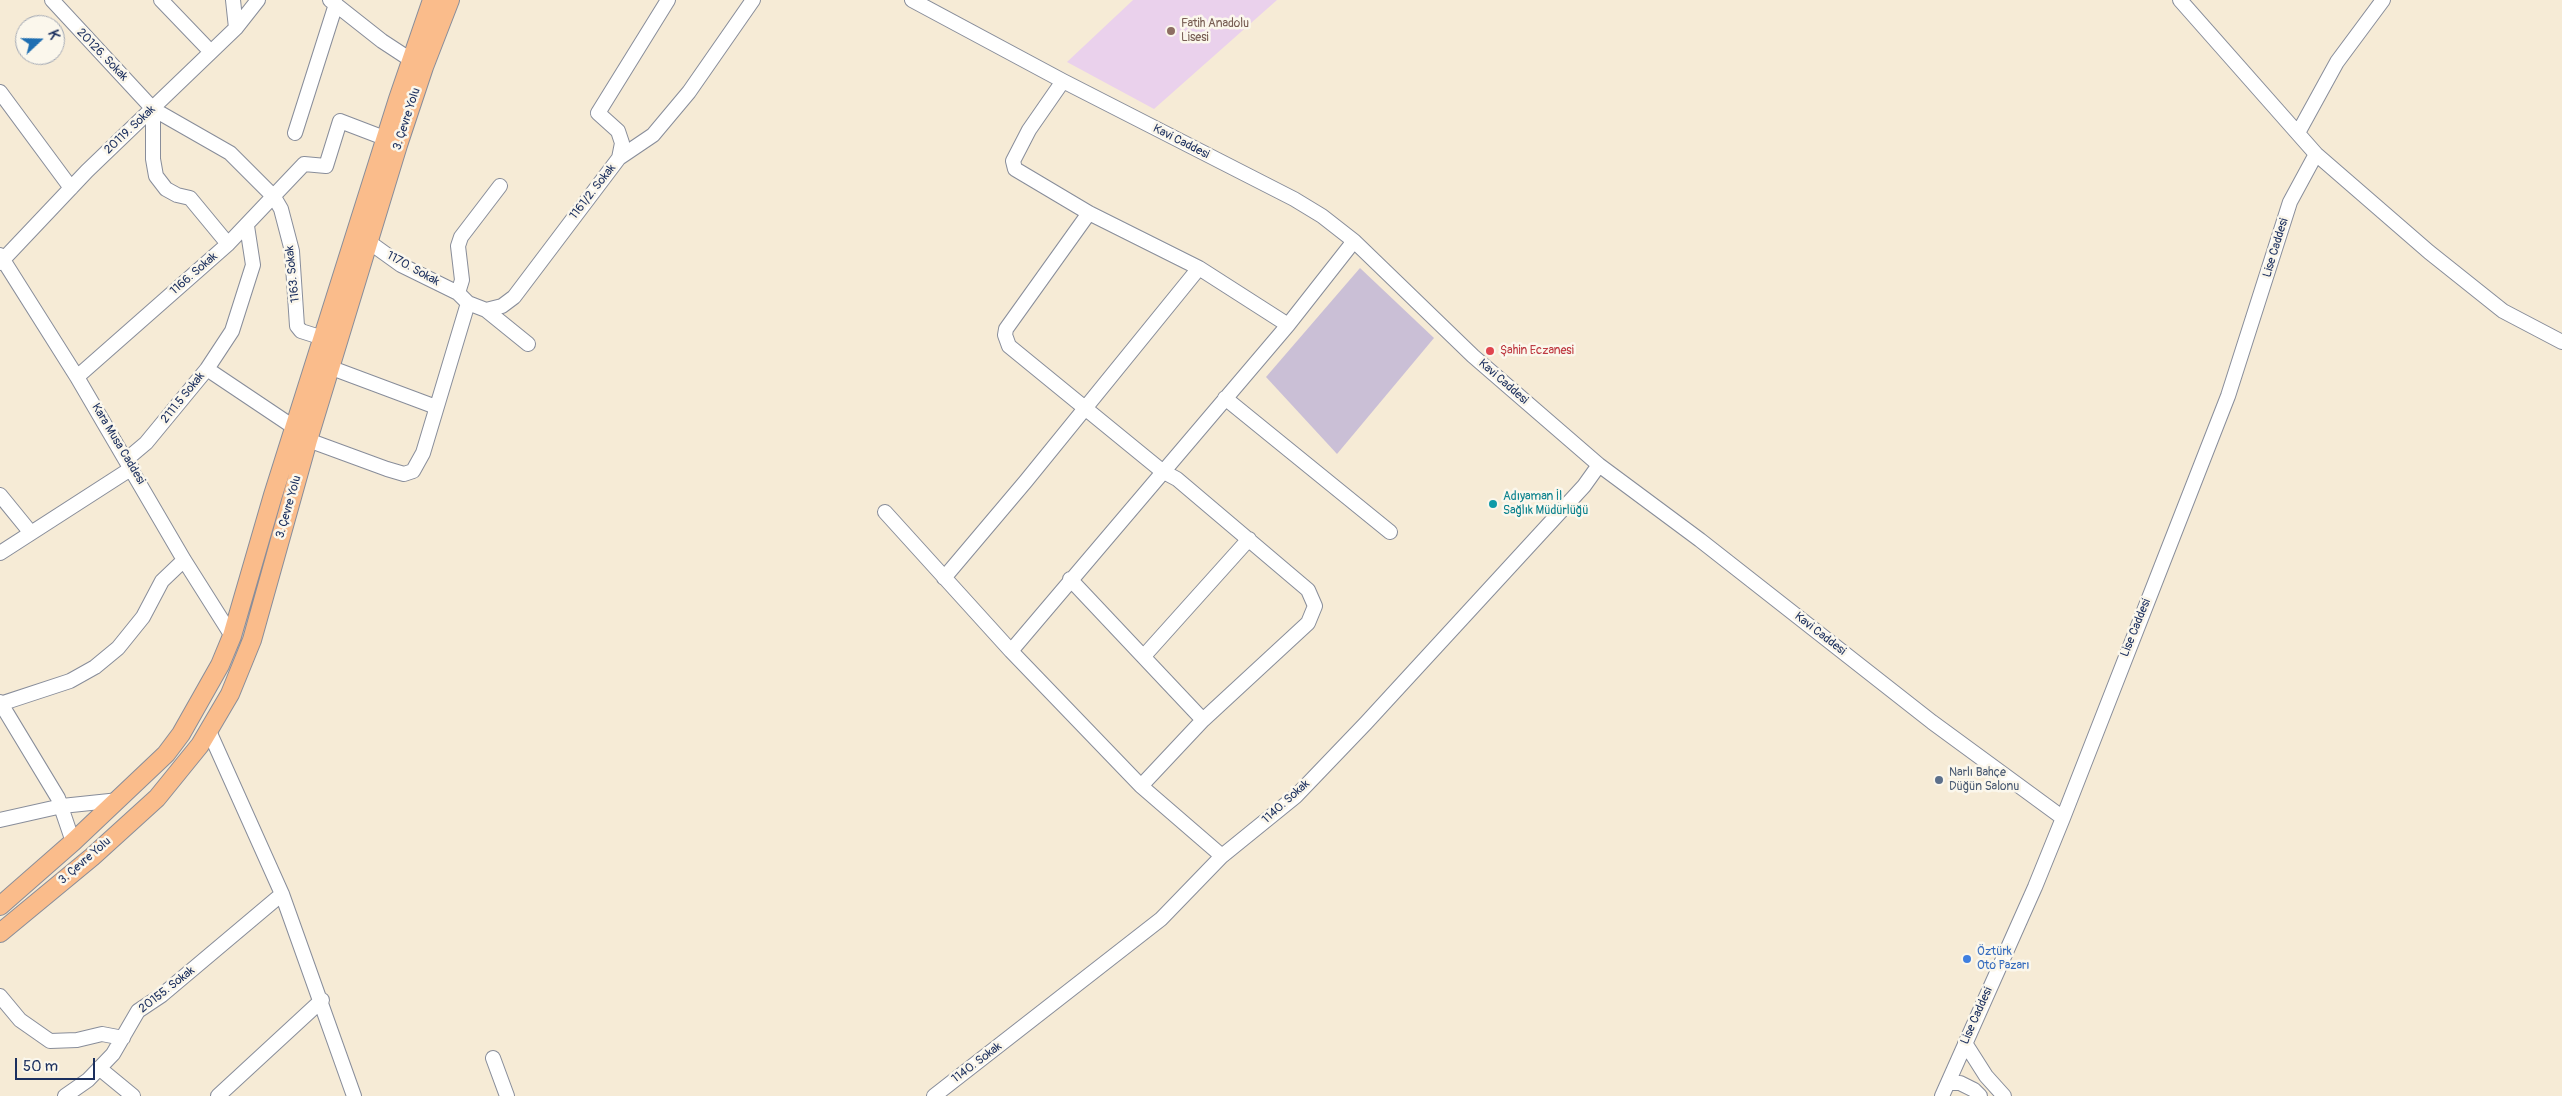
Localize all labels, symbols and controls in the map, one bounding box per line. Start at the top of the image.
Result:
north arrow [15,15,65,65]
place label: Fatih Anadolu Lisesi [1181,17,1249,45]
marker: Fatih Anadolu Lisesi [1165,25,1177,37]
street label: 20126. Sokak [73,26,131,84]
text: K [44,28,63,42]
street label: 3. Çevre Yolu [390,86,424,152]
street label: 20119. Sokak [101,103,159,157]
street label: Kavi Caddesi [1150,122,1212,162]
street label: 1161/2. Sokak [567,161,619,223]
street label: Lise Caddesi [2260,217,2292,279]
street label: 1163. Sokak [283,245,303,303]
street label: 1170. Sokak [384,249,442,289]
street label: 1166. Sokak [168,250,220,298]
place label: Şahin Eczanesi [1500,344,1574,358]
marker: Şahin Eczanesi [1484,345,1496,357]
street label: Kavi Caddesi [1475,356,1531,408]
street label: 2111.5 Sokak [158,370,208,426]
street label: Kara Musa Caddesi [88,401,148,487]
street label: 3. Çevre Yolu [273,474,305,540]
place label: Adıyaman İl Sağlık Müdürlüğü [1503,490,1588,518]
marker: Adıyaman İl Sağlık Müdürlüğü [1487,498,1499,510]
street label: Lise Caddesi [2118,597,2154,659]
street label: Kavi Caddesi [1791,609,1849,659]
place label: Narlı Bahçe Düğün Salonu [1949,766,2019,794]
marker: Narlı Bahçe Düğün Salonu [1933,774,1945,786]
street label: 1140. Sokak [1259,777,1313,827]
street label: 3. Çevre Yolu [56,834,114,888]
place label: Öztürk Oto Pazarı [1977,945,2030,973]
marker: Öztürk Oto Pazarı [1961,953,1973,965]
street label: 20155. Sokak [136,964,198,1016]
street label: Lise Caddesi [1958,985,1996,1047]
street label: 1140. Sokak [949,1040,1005,1086]
scale bar [18,1048,98,1080]
text: 50 m [23,1057,58,1076]

